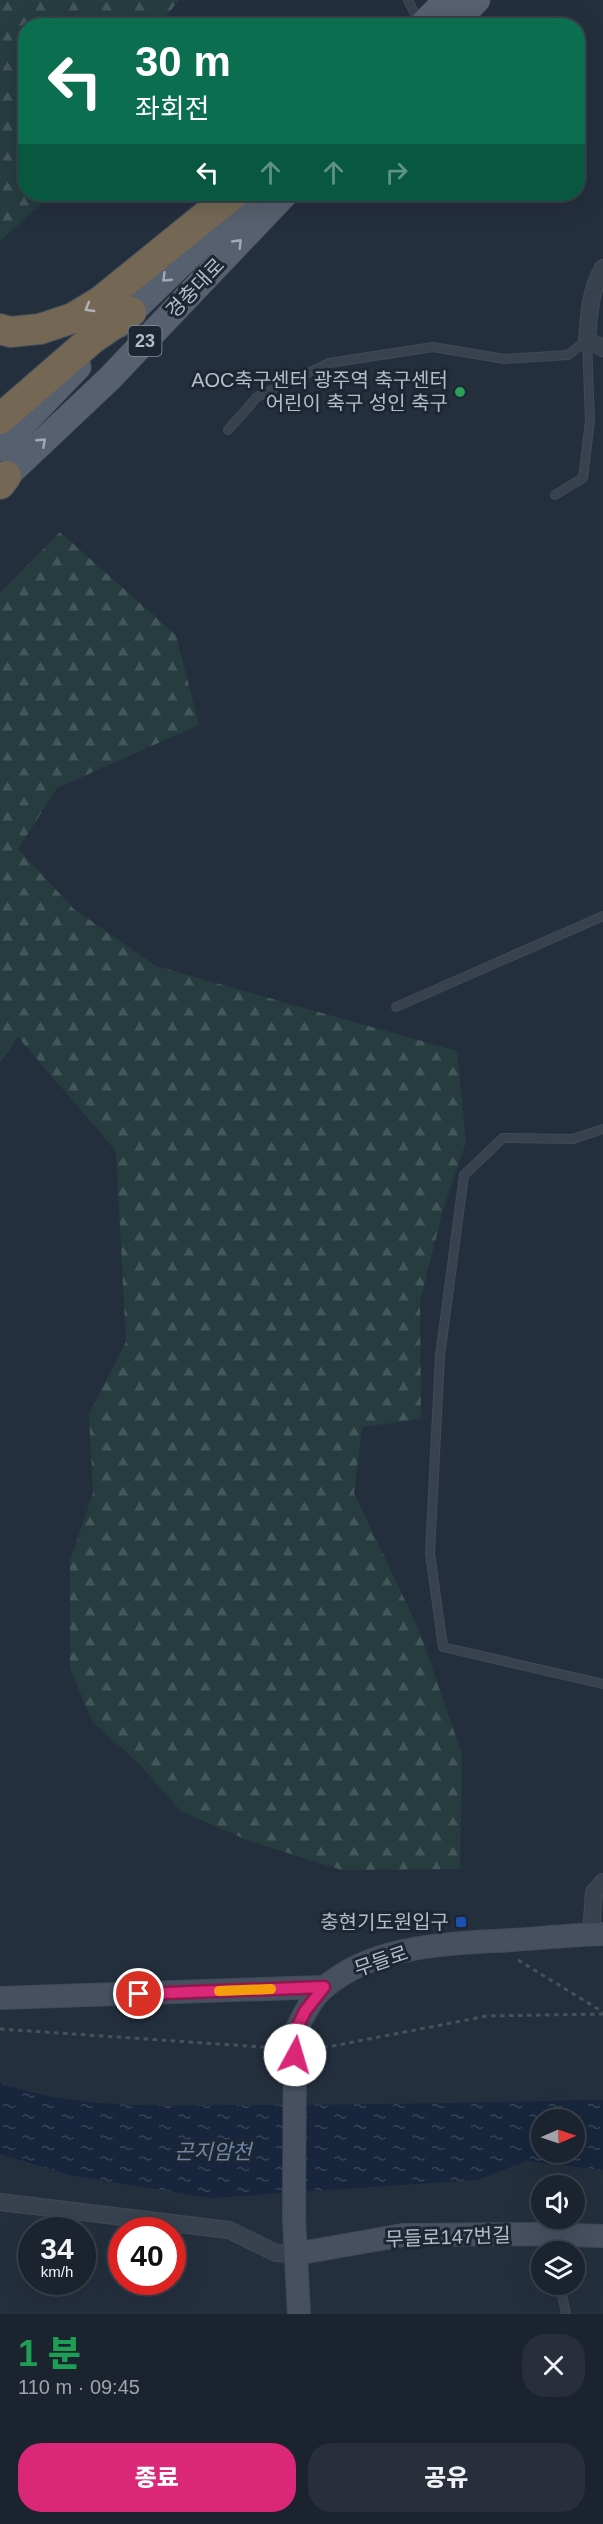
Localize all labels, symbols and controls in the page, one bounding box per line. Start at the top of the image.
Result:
text: 30 m [135,38,231,85]
icon: left [36,42,114,120]
text: 좌회전 [135,94,210,124]
icon: left [191,156,224,189]
icon: ahead [254,156,287,189]
icon: ahead [317,156,350,189]
icon: right [380,156,413,189]
one-way arrow [231,239,242,250]
street label: 경충대로 [162,254,228,322]
one-way arrow [163,271,173,282]
one-way arrow [85,301,95,312]
road number: 23 [128,326,162,356]
place label: AOC축구센터 광주역 축구센터 어린이 축구 성인 축구 [191,369,448,414]
marker: AOC축구센터 광주역 축구센터 어린이 축구 성인 축구 [453,385,467,399]
one-way arrow [35,438,46,449]
place label: 충현기도원입구 [320,1911,449,1933]
marker: 충현기도원입구 [454,1915,468,1929]
street label: 무들로 [351,1942,411,1980]
pin [113,1968,164,2019]
icon: arrive [122,1977,155,2010]
position arrow [263,2023,327,2087]
north arrow [531,2109,585,2163]
map controls [531,2109,585,2295]
water label: 곤지암천 [174,2140,254,2163]
button: sound [531,2175,585,2229]
speed limit sign: 40 [108,2217,186,2295]
street label: 무들로147번길 [385,2224,511,2250]
text: 34 [40,2232,74,2265]
button: layers [531,2241,585,2295]
text: km/h [41,2263,73,2280]
text: 1 분 [18,2333,81,2374]
button: close [522,2334,585,2397]
text: 110 m · 09:45 [18,2376,140,2398]
button: 종료 [18,2443,296,2512]
button: 공유 [308,2443,585,2512]

